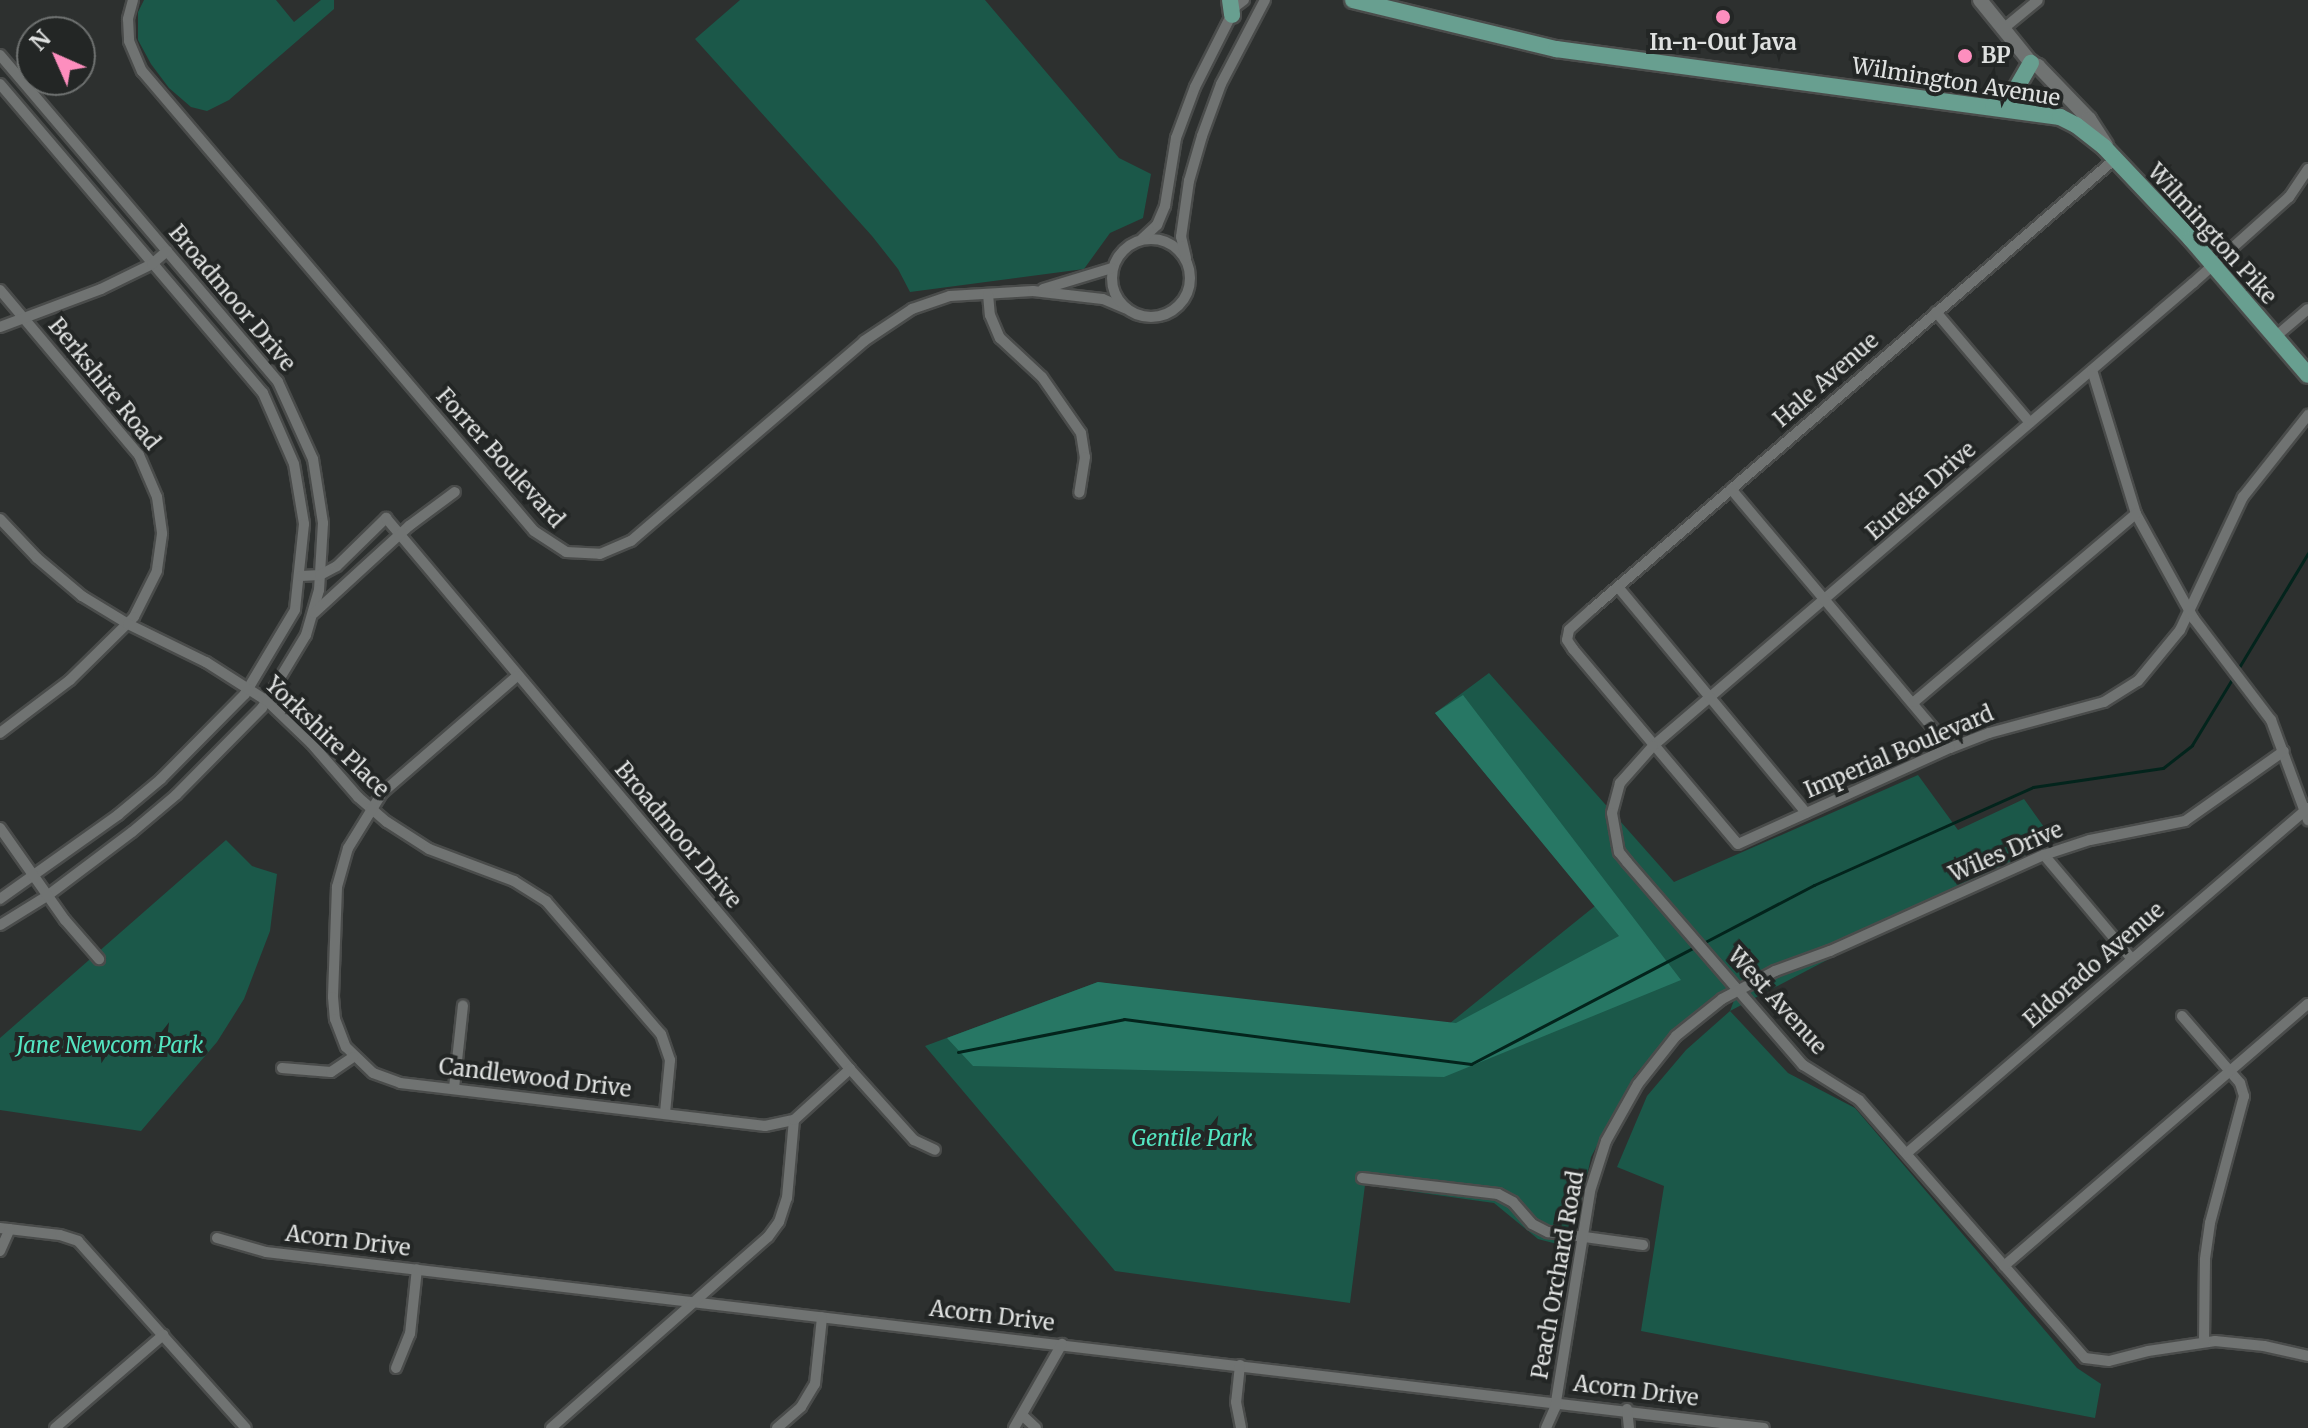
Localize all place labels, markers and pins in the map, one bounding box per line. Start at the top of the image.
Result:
marker: In-n-Out Java [1714,8,1732,26]
place label: In-n-Out Java [1649,30,1797,56]
place label: BP [1981,43,2011,69]
marker: BP [1956,47,1974,65]

